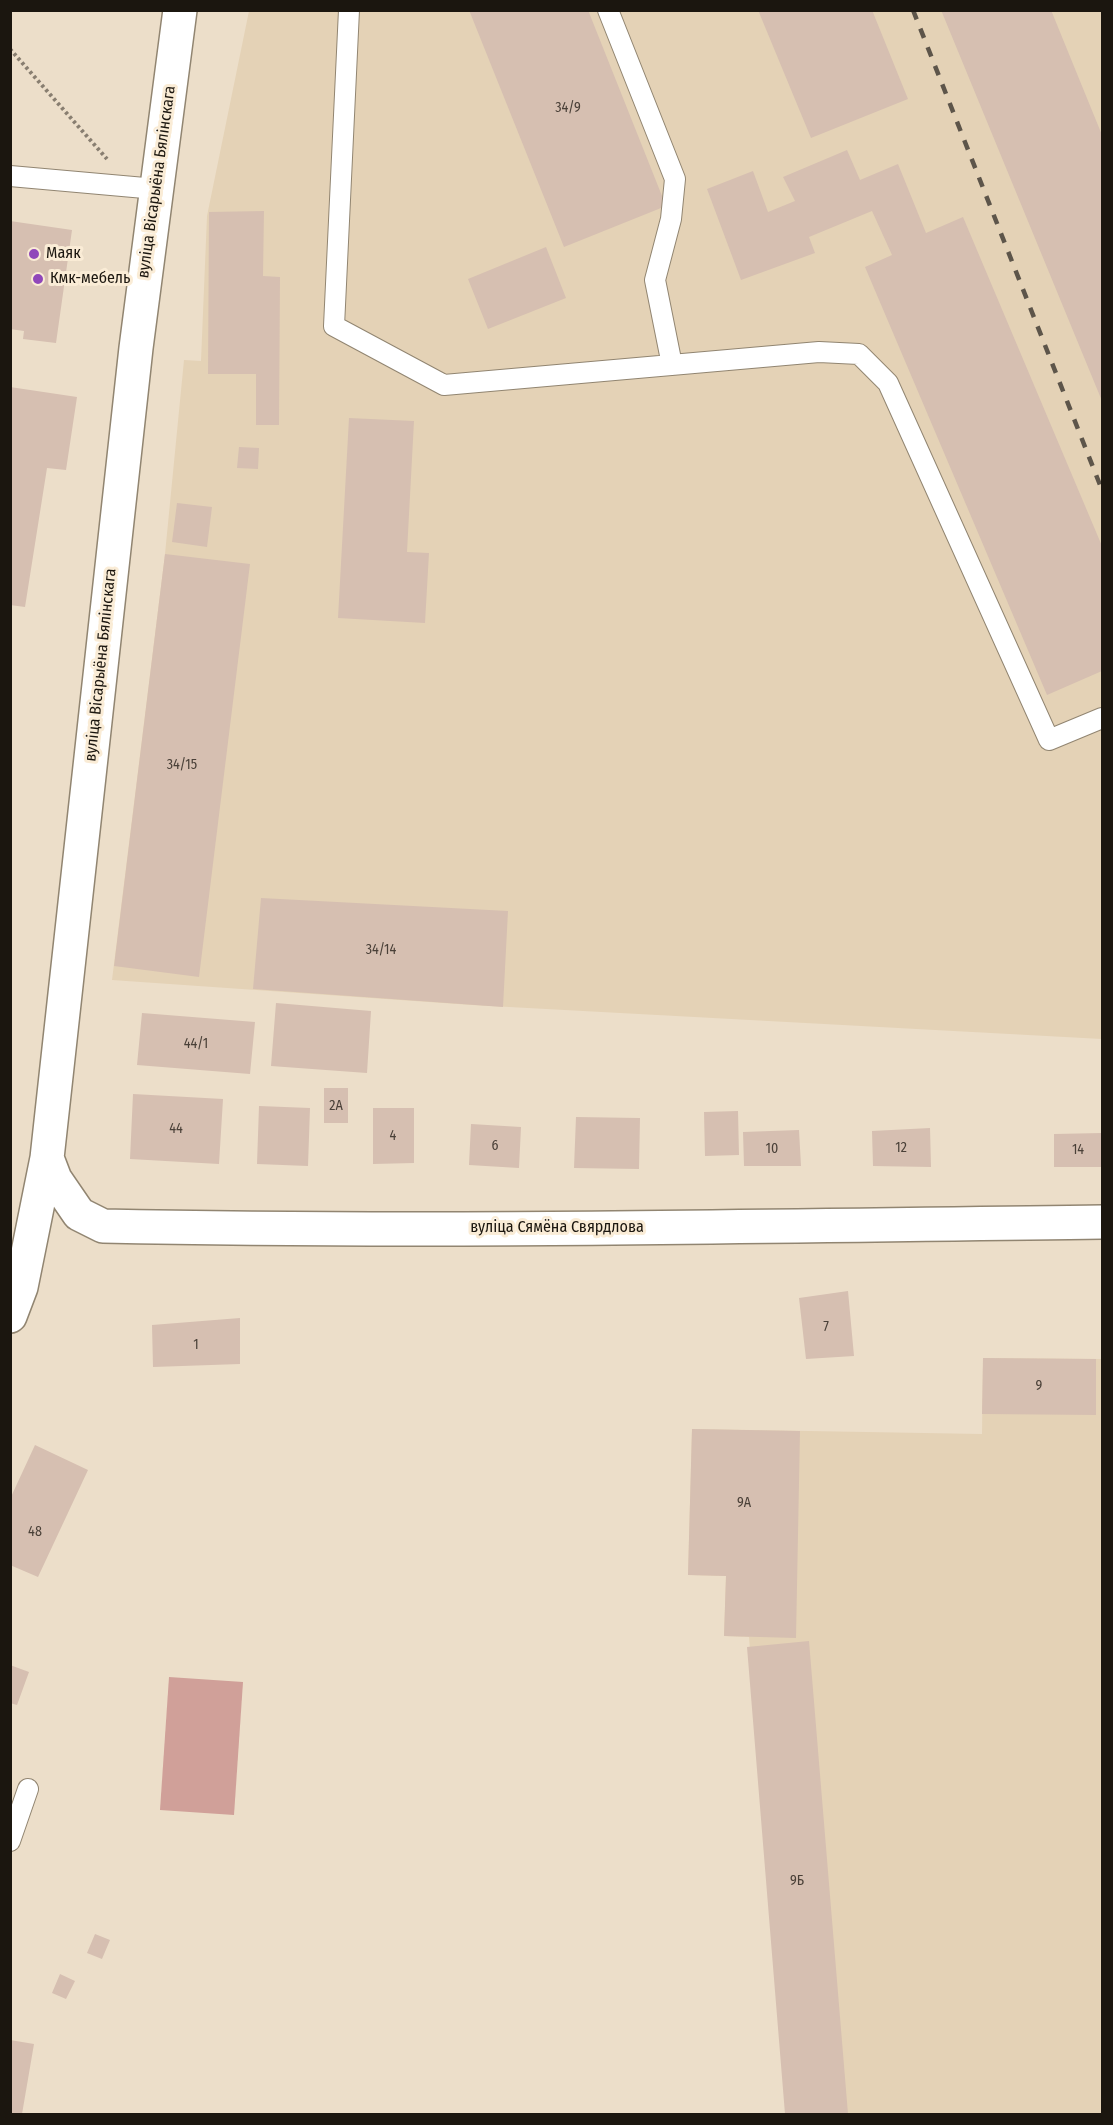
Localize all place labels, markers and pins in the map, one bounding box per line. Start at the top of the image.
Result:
place label: Маяк [46,244,81,264]
marker: Маяк [27,247,41,261]
place label: Кмк-мебель [50,269,130,289]
marker: Кмк-мебель [31,272,45,286]

